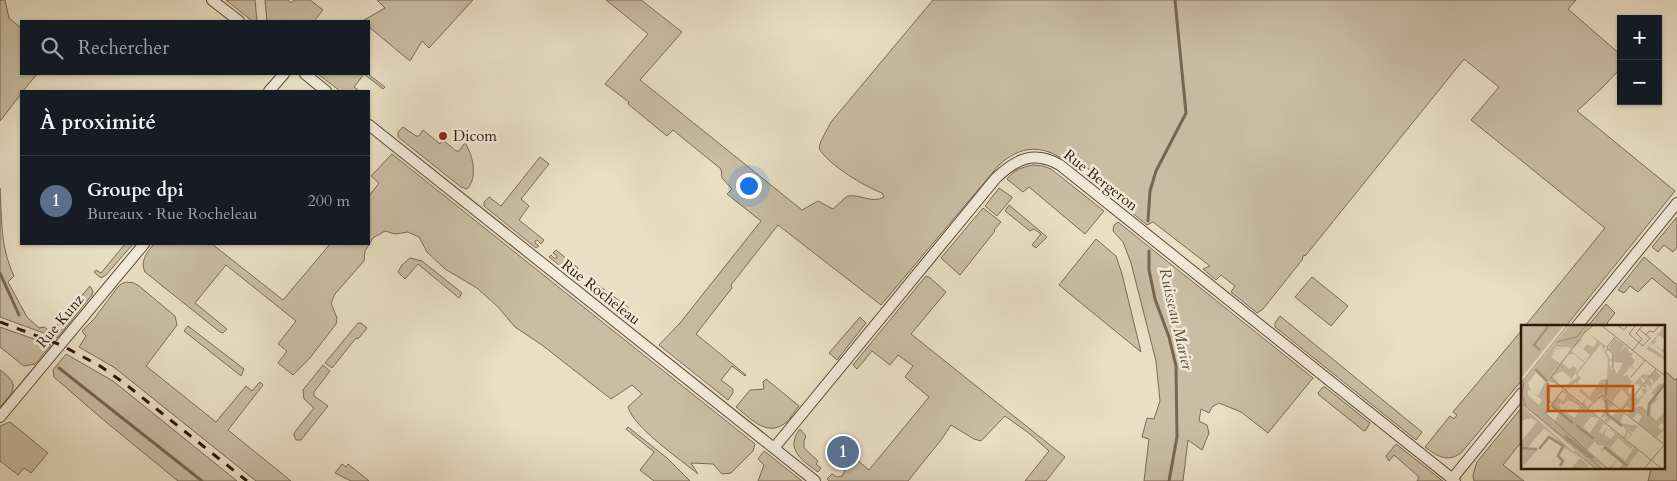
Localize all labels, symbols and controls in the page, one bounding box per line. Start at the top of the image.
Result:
map controls [1617,15,1662,105]
button: + [1617,15,1662,60]
search box [20,20,370,75]
icon: search [38,34,66,62]
text: Rechercher [78,35,169,61]
button: − [1617,60,1662,105]
text: À proximité [40,108,156,137]
place label: Dicom [453,126,497,146]
marker: Dicom [437,130,449,142]
street label: Rue Bergeron [1060,145,1143,216]
your location [736,173,762,199]
text: Groupe dpi [87,177,184,203]
text: 1 [52,190,60,212]
text: 200 m [308,190,350,212]
text: Bureaux · Rue Rocheleau [87,203,258,225]
street label: Rue Rocheleau [557,255,645,329]
water label: Ruisseau Marier [1154,266,1199,373]
street label: Rue Kunz [32,290,88,352]
inset map [1521,325,1664,468]
pin: 1 [827,433,859,471]

